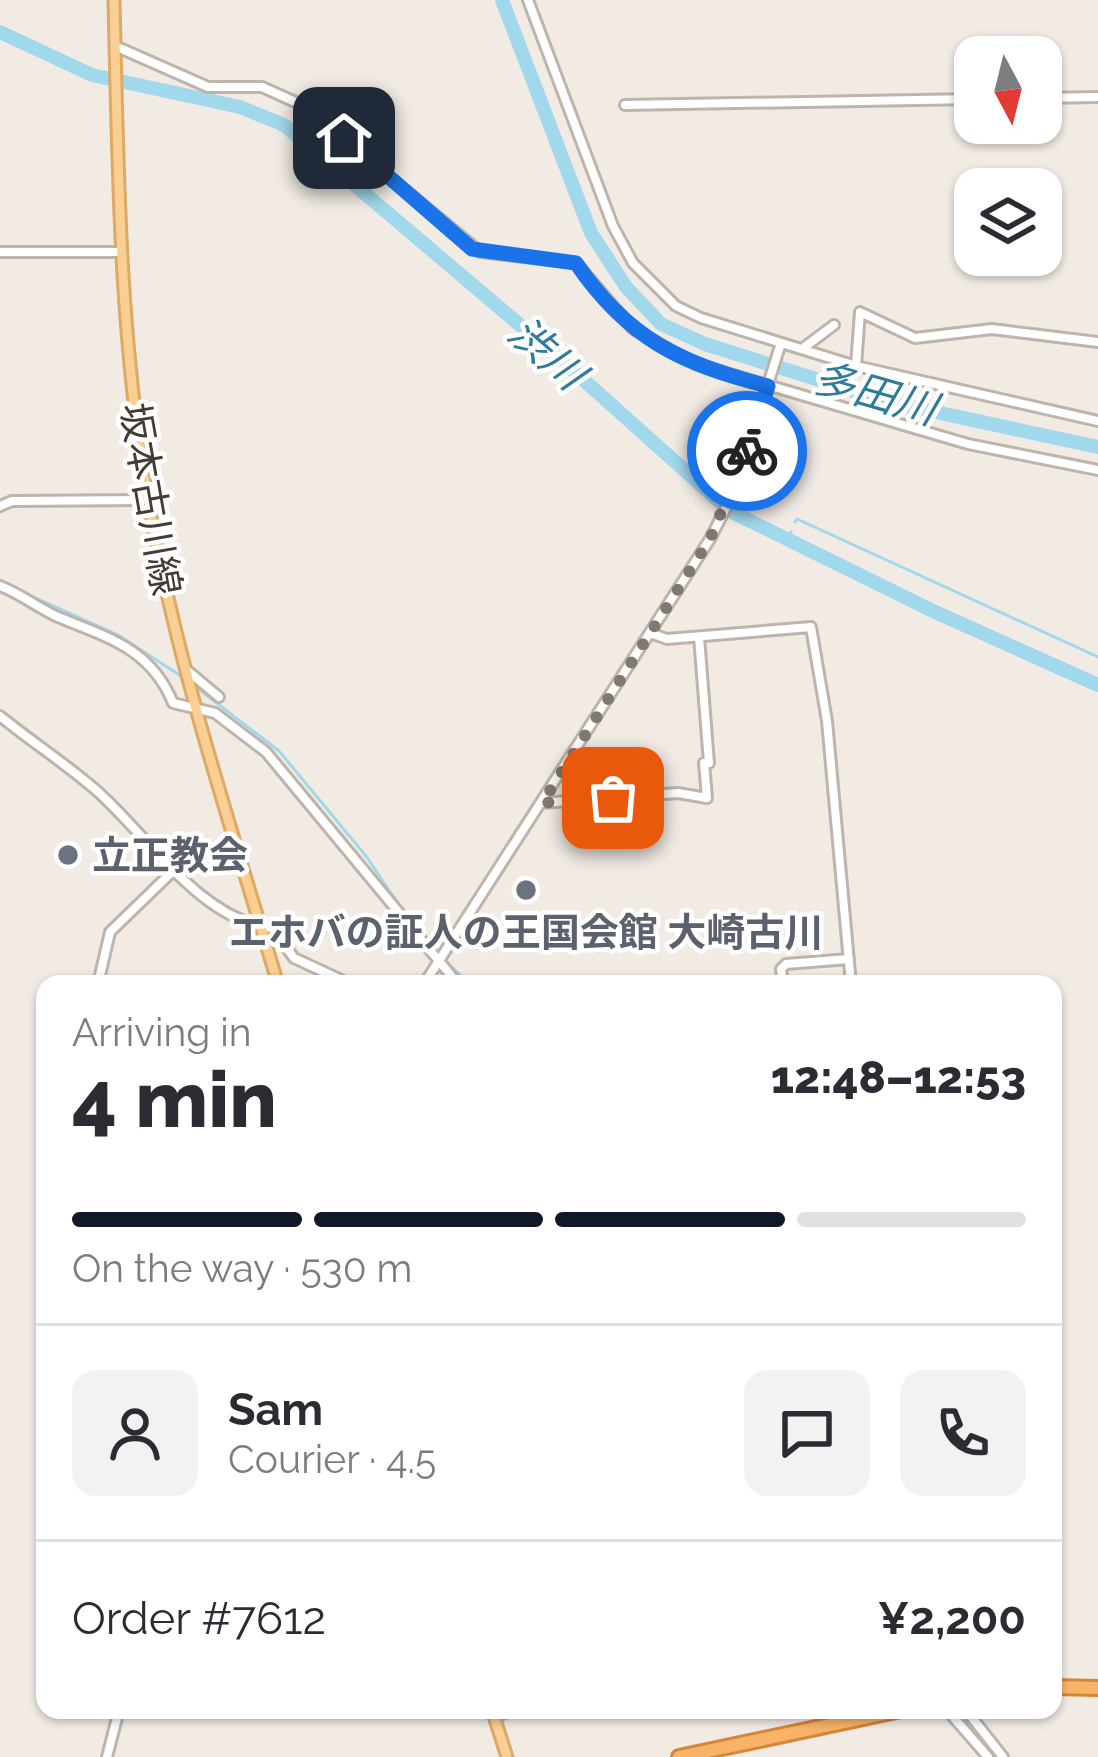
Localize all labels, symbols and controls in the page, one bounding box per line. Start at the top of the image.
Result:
north arrow [954,36,1062,144]
map controls [954,36,1062,276]
pin [293,87,395,189]
icon: home [311,105,377,171]
button: layers [954,168,1062,276]
water label: 渋川 [499,307,597,402]
water label: 多田川 [808,353,946,435]
courier [687,391,807,511]
street label: 坂本古川線 [111,399,191,599]
icon: bike [714,418,780,484]
pin [562,747,664,849]
icon: bag [580,765,646,831]
place label: 立正教会 [92,832,248,878]
marker: 立正教会 [55,842,81,868]
marker: エホバの証人の王国会館 大崎古川 [513,877,539,903]
place label: エホバの証人の王国会館 大崎古川 [229,909,823,955]
text: Arriving in [72,1009,252,1055]
text: 12:48–12:53 [771,1051,1026,1104]
text: 4 min [72,1054,277,1145]
text: On the way · 530 m [72,1245,412,1291]
button: person [72,1370,198,1496]
button: chat [744,1370,870,1496]
button: phone [900,1370,1026,1496]
text: Sam [228,1383,323,1436]
text: Courier · 4.5 [228,1436,436,1482]
text: Order #7612 [72,1592,326,1645]
text: ¥2,200 [877,1592,1026,1645]

